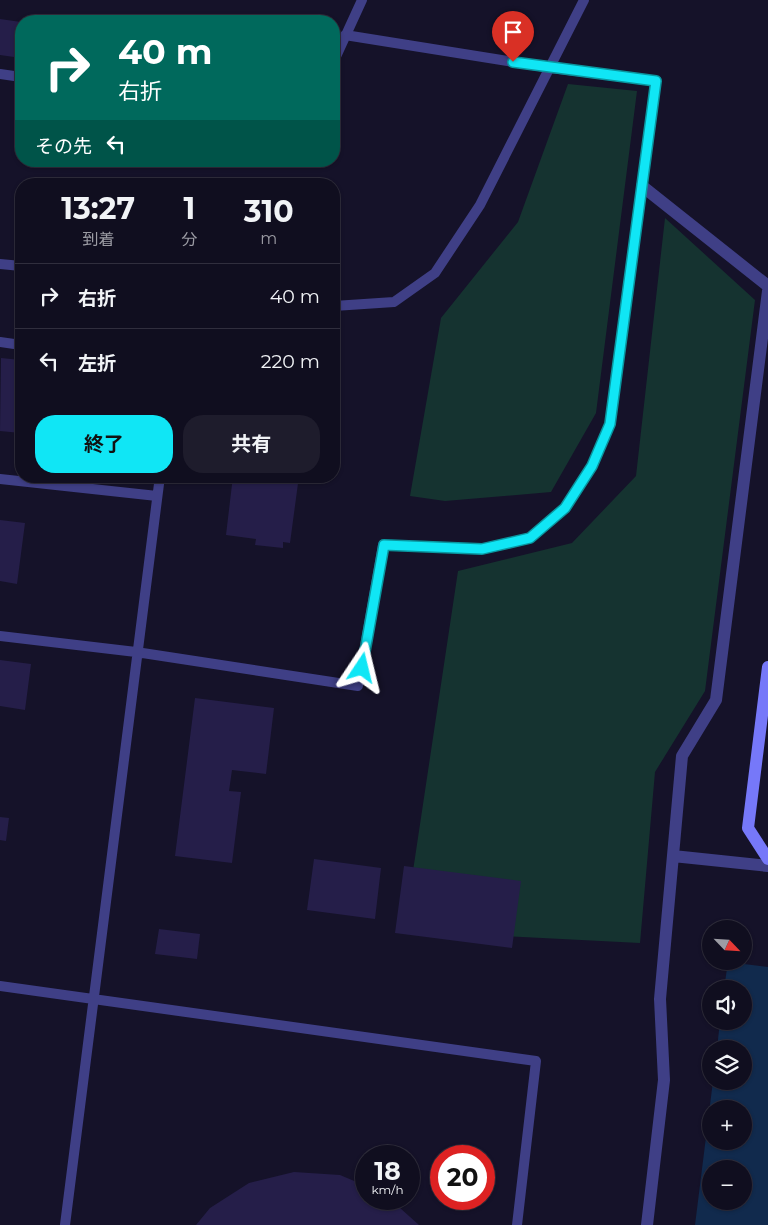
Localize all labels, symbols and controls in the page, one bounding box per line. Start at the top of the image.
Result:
pin [492,11,534,62]
icon: arrive [499,18,527,46]
text: 40 m [118,30,213,73]
icon: right [35,35,100,100]
text: 右折 [118,78,162,105]
icon: left [102,130,130,158]
text: その先 [35,135,92,158]
text: 13:27 [61,190,135,227]
text: 1 [184,190,195,227]
text: 310 [244,193,294,230]
text: m [260,229,277,248]
text: 到着 [82,230,114,249]
text: 分 [181,230,197,249]
icon: right [35,282,63,310]
text: 40 m [270,285,320,308]
text: 右折 [78,287,116,310]
icon: left [35,347,63,375]
text: 220 m [261,350,320,373]
text: 左折 [78,352,116,375]
button: 終了 [35,415,173,473]
button: 共有 [183,415,320,473]
position arrow [335,641,387,693]
north arrow [702,920,752,970]
map controls [702,920,752,1210]
button: sound [702,980,752,1030]
button: layers [702,1040,752,1090]
button: + [702,1100,752,1150]
speed limit sign: 20 [430,1145,495,1210]
text: 18 [374,1156,401,1186]
button: − [702,1160,752,1210]
text: km/h [371,1182,404,1197]

